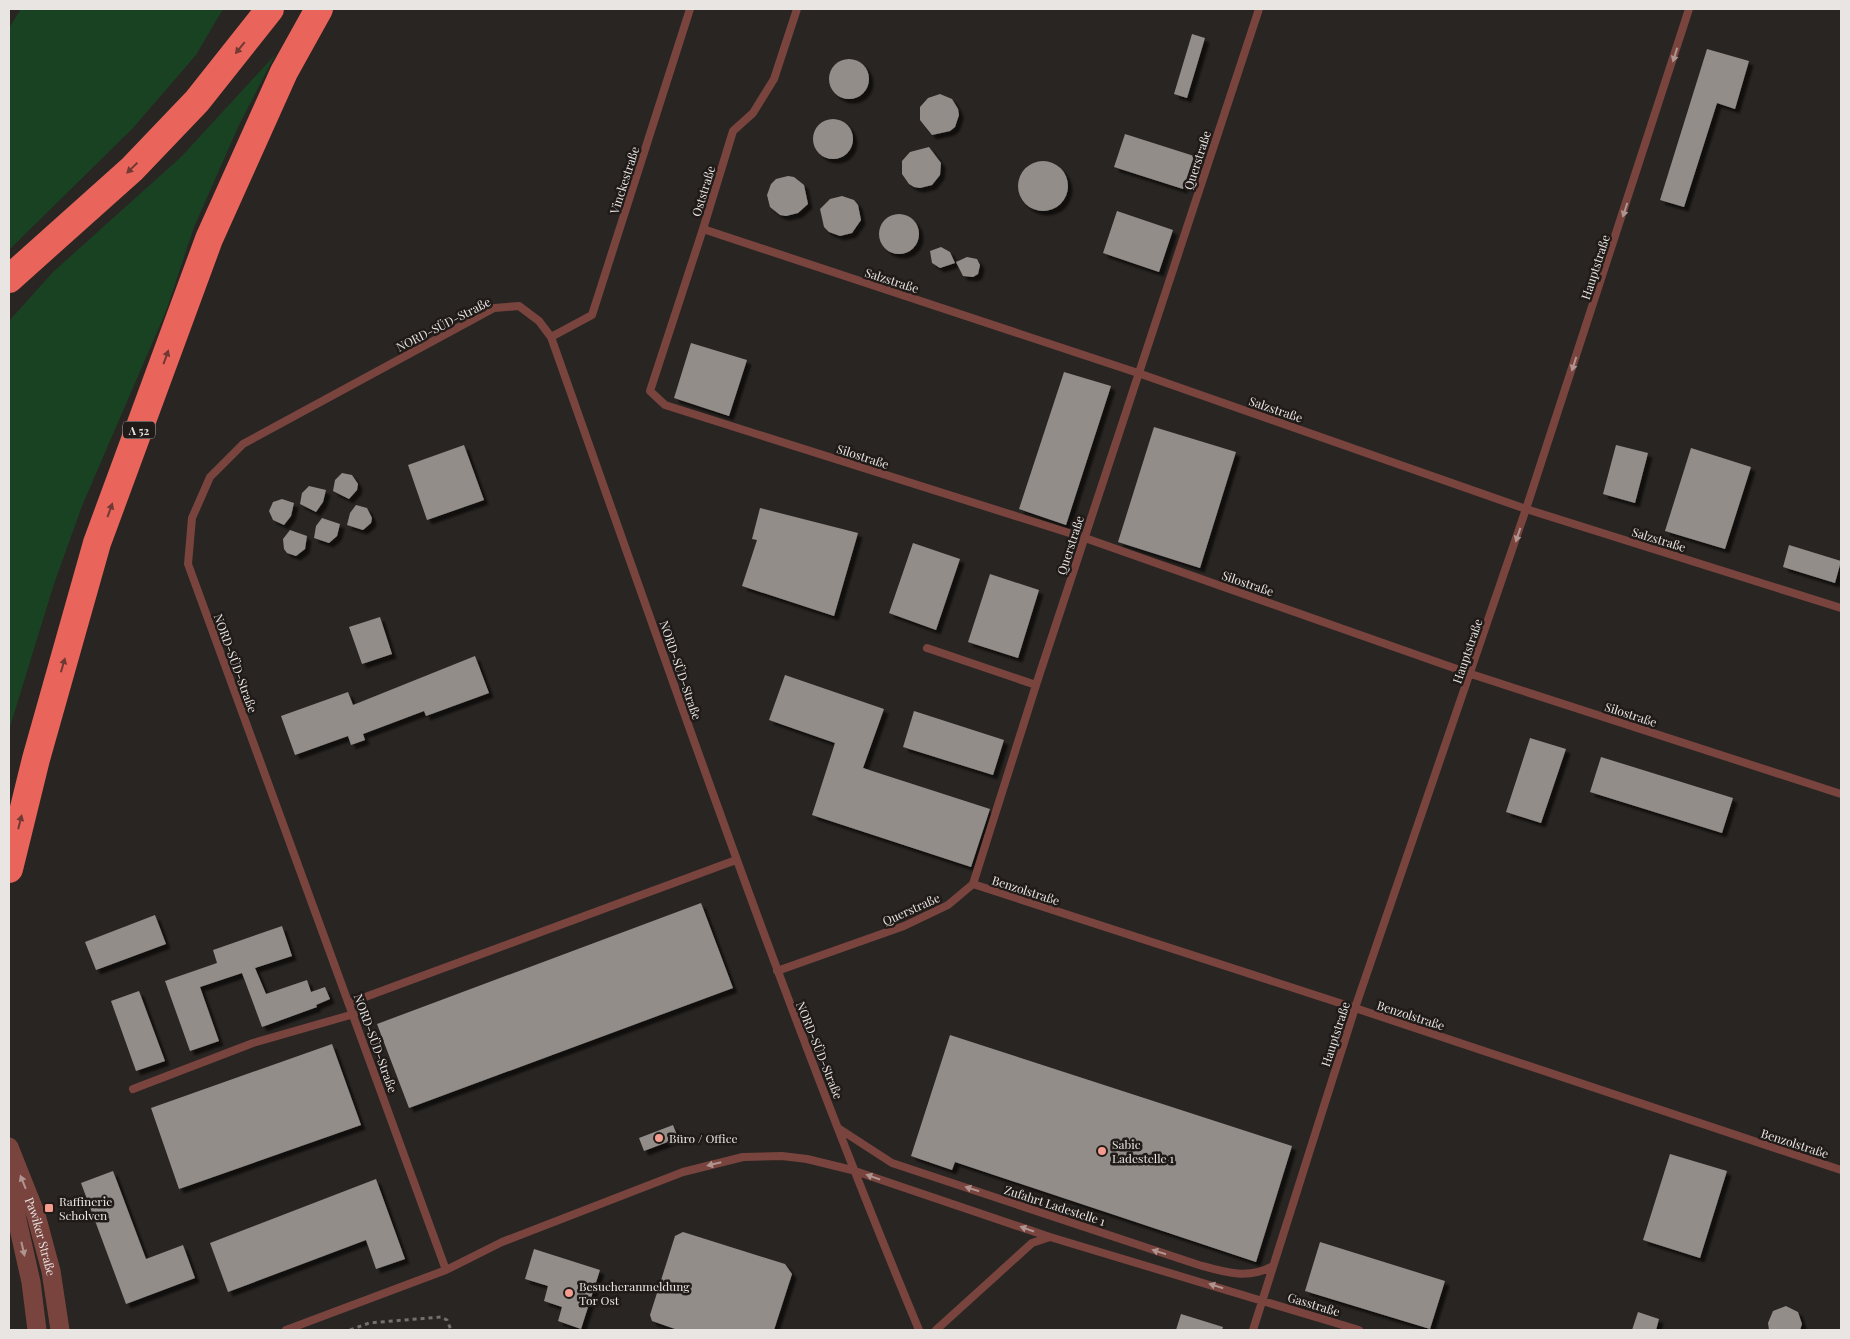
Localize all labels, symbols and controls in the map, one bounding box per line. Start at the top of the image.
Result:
one-way arrow [235,41,246,54]
one-way arrow [1670,48,1678,63]
street label: Querstraße [1180,128,1214,192]
street label: Vinckestraße [605,144,642,217]
one-way arrow [126,162,138,174]
street label: Oststraße [688,164,718,218]
one-way arrow [1621,203,1629,218]
street label: Hauptstraße [1577,233,1613,301]
street label: Salzstraße [863,264,921,296]
street label: NORD-SÜD-Straße [393,293,493,355]
one-way arrow [162,349,170,364]
one-way arrow [1570,357,1578,372]
street label: Salzstraße [1247,392,1305,426]
road number: A 52 [123,422,155,438]
street label: Silostraße [835,440,891,472]
one-way arrow [107,502,114,517]
street label: Querstraße [1053,513,1087,577]
street label: Salzstraße [1630,523,1688,555]
one-way arrow [1513,528,1521,543]
street label: Silostraße [1220,567,1276,599]
street label: NORD-SÜD-Straße [211,611,261,715]
street label: Hauptstraße [1448,617,1486,685]
street label: NORD-SÜD-Straße [656,618,706,722]
one-way arrow [59,657,67,672]
street label: Silostraße [1603,698,1659,730]
one-way arrow [16,814,24,829]
street label: Benzolstraße [990,872,1062,908]
street label: Querstraße [880,889,942,929]
street label: NORD-SÜD-Straße [351,991,401,1095]
street label: Benzolstraße [1375,997,1447,1033]
street label: NORD-SÜD-Straße [793,999,847,1101]
street label: Hauptstraße [1317,1000,1353,1068]
street label: Benzolstraße [1759,1125,1831,1161]
place label: Büro / Office [669,1130,738,1146]
marker: Büro / Office [653,1132,665,1144]
place label: Sabic Ladestelle 1 [1112,1136,1175,1166]
marker: Sabic Ladestelle 1 [1096,1145,1108,1157]
one-way arrow [707,1160,722,1168]
one-way arrow [865,1173,880,1181]
one-way arrow [18,1175,26,1189]
street label: Zufahrt Ladestelle 1 [1002,1181,1108,1229]
one-way arrow [964,1185,979,1193]
place label: Raffinerie Scholven [59,1193,112,1223]
street label: Pawiker Straße [22,1195,60,1277]
marker: Raffinerie Scholven [43,1202,55,1214]
one-way arrow [1019,1225,1034,1233]
one-way arrow [19,1241,27,1256]
one-way arrow [1152,1247,1167,1255]
place label: Besucheranmeldung Tor Ost [579,1278,690,1308]
one-way arrow [1208,1282,1223,1290]
marker: Besucheranmeldung Tor Ost [563,1287,575,1299]
street label: Gasstraße [1286,1288,1342,1320]

